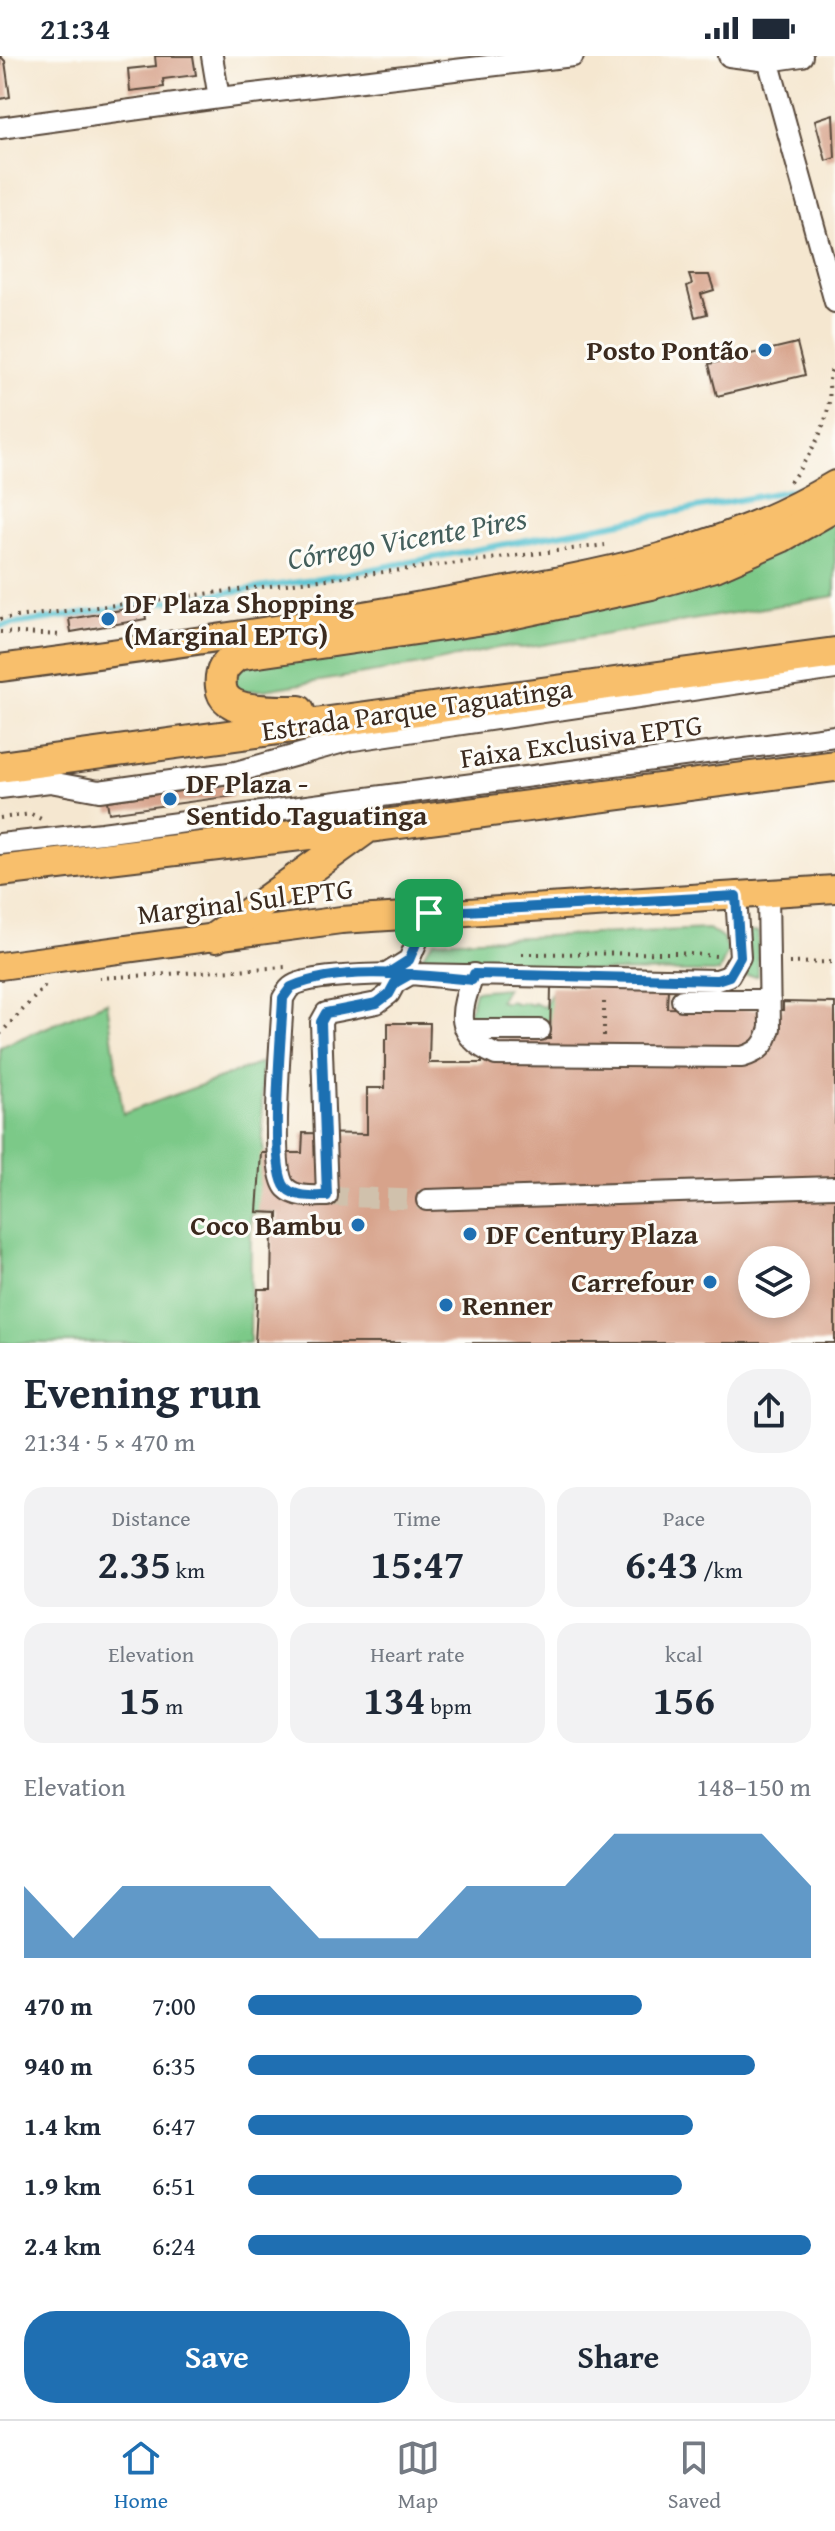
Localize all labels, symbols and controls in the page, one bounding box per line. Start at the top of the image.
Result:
text: 21:34 [40,6,111,50]
place label: Posto Pontão [587,329,749,370]
marker: Posto Pontão [756,341,774,359]
water label: Córrego Vicente Pires [284,495,530,581]
place label: DF Plaza Shopping (Marginal EPTG) [124,582,354,655]
marker: DF Plaza Shopping (Marginal EPTG) [99,610,117,628]
street label: Estrada Parque Taguatinga [259,666,576,751]
street label: Faixa Exclusiva EPTG [457,703,705,778]
place label: DF Plaza - Sentido Taguatinga [186,762,428,835]
marker: DF Plaza - Sentido Taguatinga [161,790,179,808]
street label: Marginal Sul EPTG [135,867,355,934]
pin [395,879,463,947]
icon: arrive [407,891,451,935]
place label: Coco Bambu [190,1204,342,1245]
place label: DF Century Plaza [486,1213,699,1254]
marker: Coco Bambu [349,1216,367,1234]
marker: DF Century Plaza [461,1225,479,1243]
map controls [738,1246,810,1318]
button: layers [738,1246,810,1318]
place label: Carrefour [571,1261,694,1302]
marker: Carrefour [701,1273,719,1291]
place label: Renner [462,1284,553,1325]
marker: Renner [437,1296,455,1314]
text: Evening run [24,1360,261,1424]
button: share [727,1369,811,1453]
text: 21:34 · 5 × 470 m [24,1422,195,1461]
text: Distance [112,1502,191,1534]
text: Time [394,1502,441,1534]
text: Pace [663,1502,705,1534]
text: 2.35 [97,1534,171,1593]
text: 15:47 [370,1534,465,1593]
text: 6:43 [625,1534,698,1593]
text: km [171,1554,205,1586]
text: /km [698,1554,743,1586]
text: Elevation [108,1638,194,1670]
text: Heart rate [370,1638,465,1670]
text: kcal [665,1638,703,1670]
text: 15 [119,1670,160,1729]
text: 134 [363,1670,426,1729]
text: 156 [653,1670,715,1729]
text: m [160,1690,183,1722]
text: bpm [426,1690,472,1722]
text: Elevation [24,1767,126,1806]
text: 148–150 m [697,1767,811,1806]
text: 470 m [24,1986,92,2025]
text: 7:00 [152,1986,196,2025]
text: 940 m [24,2046,92,2085]
text: 6:35 [152,2046,196,2085]
text: 1.4 km [24,2106,101,2145]
text: 6:47 [152,2106,196,2145]
text: 1.9 km [24,2166,101,2205]
text: 6:51 [152,2166,196,2205]
text: 2.4 km [24,2226,101,2265]
text: 6:24 [152,2226,196,2265]
button: Save [24,2311,410,2403]
button: Share [426,2311,811,2403]
tab: Home [114,2436,168,2516]
tab: Map [396,2436,440,2516]
tab: Saved [668,2436,721,2516]

